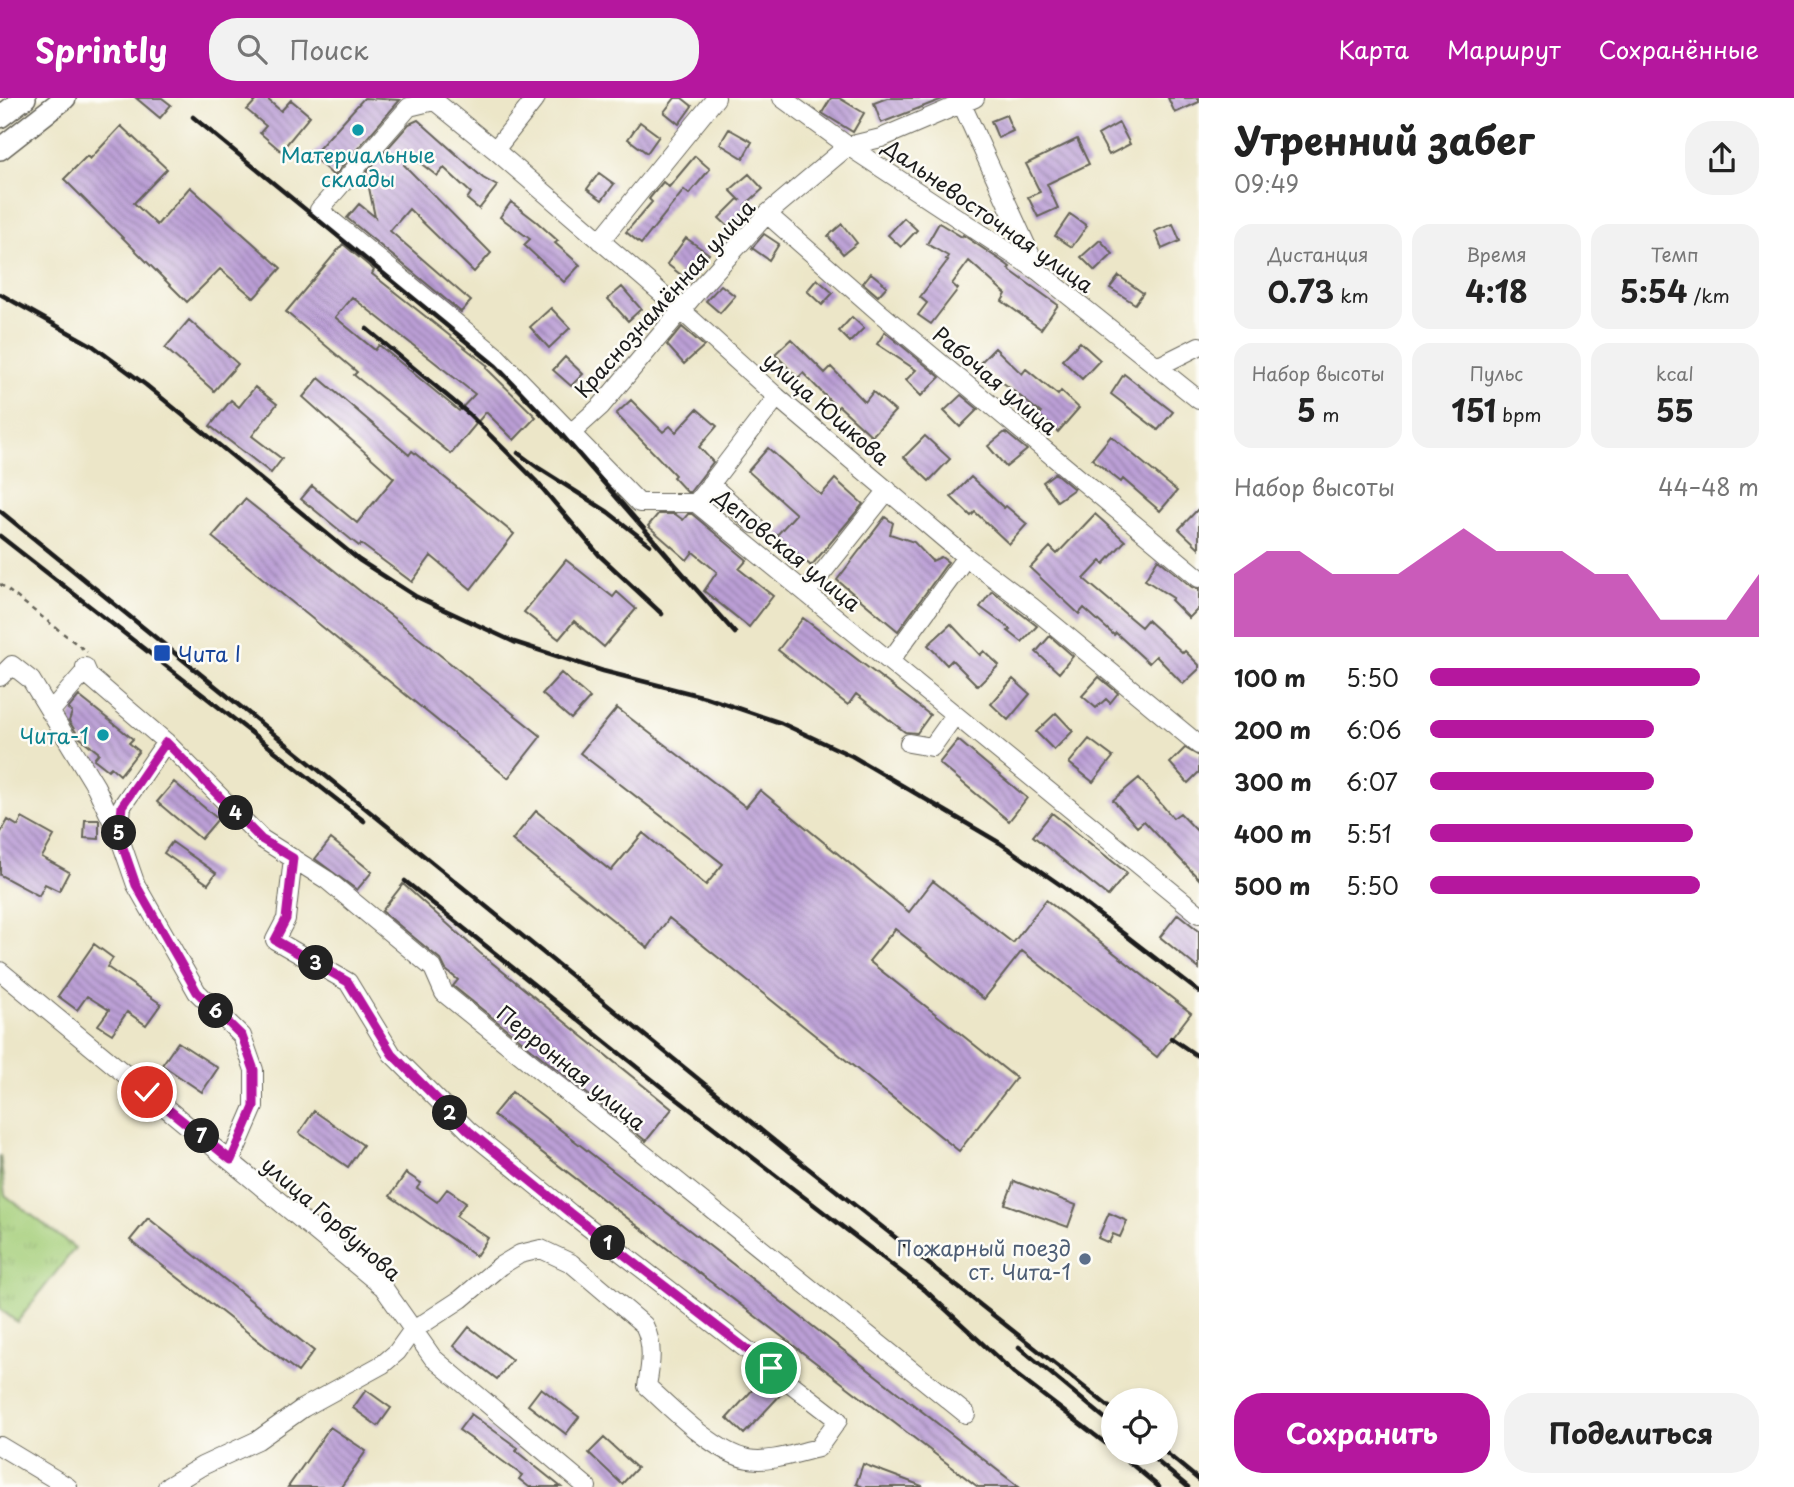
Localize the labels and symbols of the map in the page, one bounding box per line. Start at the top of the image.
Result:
marker: Материальные склады [350,122,366,138]
street label: Дальневосточная улица [876,130,1101,300]
place label: Материальные склады [281,138,435,194]
street label: Краснознамённая улица [566,191,762,404]
street label: Рабочая улица [927,318,1066,442]
street label: улица Юшкова [757,344,897,472]
street label: Деповская улица [707,479,869,619]
place label: Чита I [178,637,241,669]
marker: Чита I [152,643,172,663]
place label: Чита-1 [19,719,89,751]
marker: Чита-1 [95,727,111,743]
pin: 4 [218,796,254,830]
pin: 5 [102,816,136,850]
pin: 3 [298,946,334,980]
pin: 6 [198,993,234,1028]
street label: Перронная улица [491,997,654,1138]
pin [117,1062,177,1122]
pin: 2 [433,1096,468,1130]
pin: 7 [184,1118,220,1154]
street label: улица Горбунова [255,1148,409,1288]
pin: 1 [590,1226,626,1260]
place label: Пожарный поезд ст. Чита-1 [896,1231,1071,1287]
marker: Пожарный поезд ст. Чита-1 [1077,1251,1093,1267]
pin [741,1338,801,1398]

